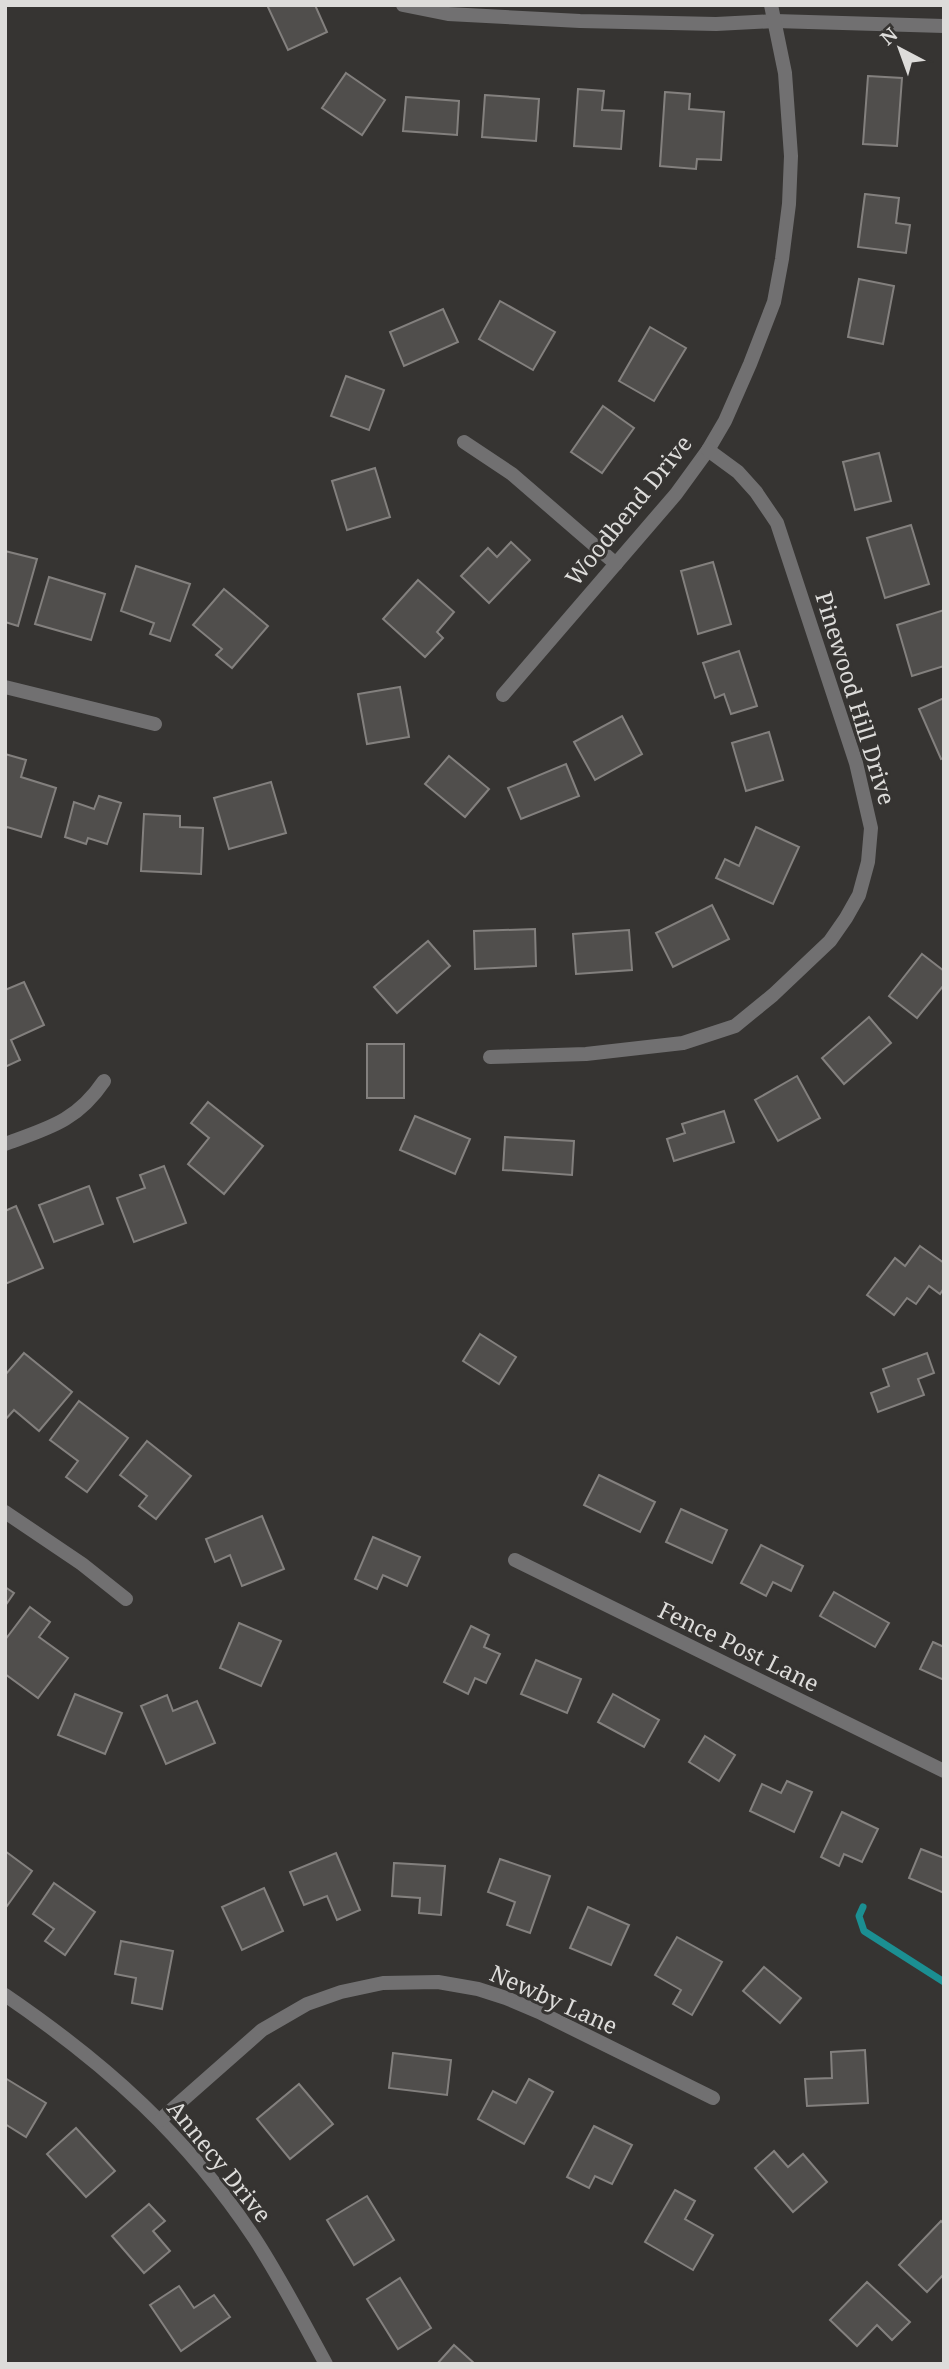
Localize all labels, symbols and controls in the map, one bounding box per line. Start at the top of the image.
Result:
north arrow [865,14,935,84]
text: N [875,21,903,51]
street label: Woodbend Drive [557,428,699,592]
street label: Pinewood Hill Drive [808,588,904,808]
street label: Fence Post Lane [653,1593,825,1699]
street label: Newby Lane [485,1957,623,2041]
street label: Annecy Drive [161,2093,279,2229]

